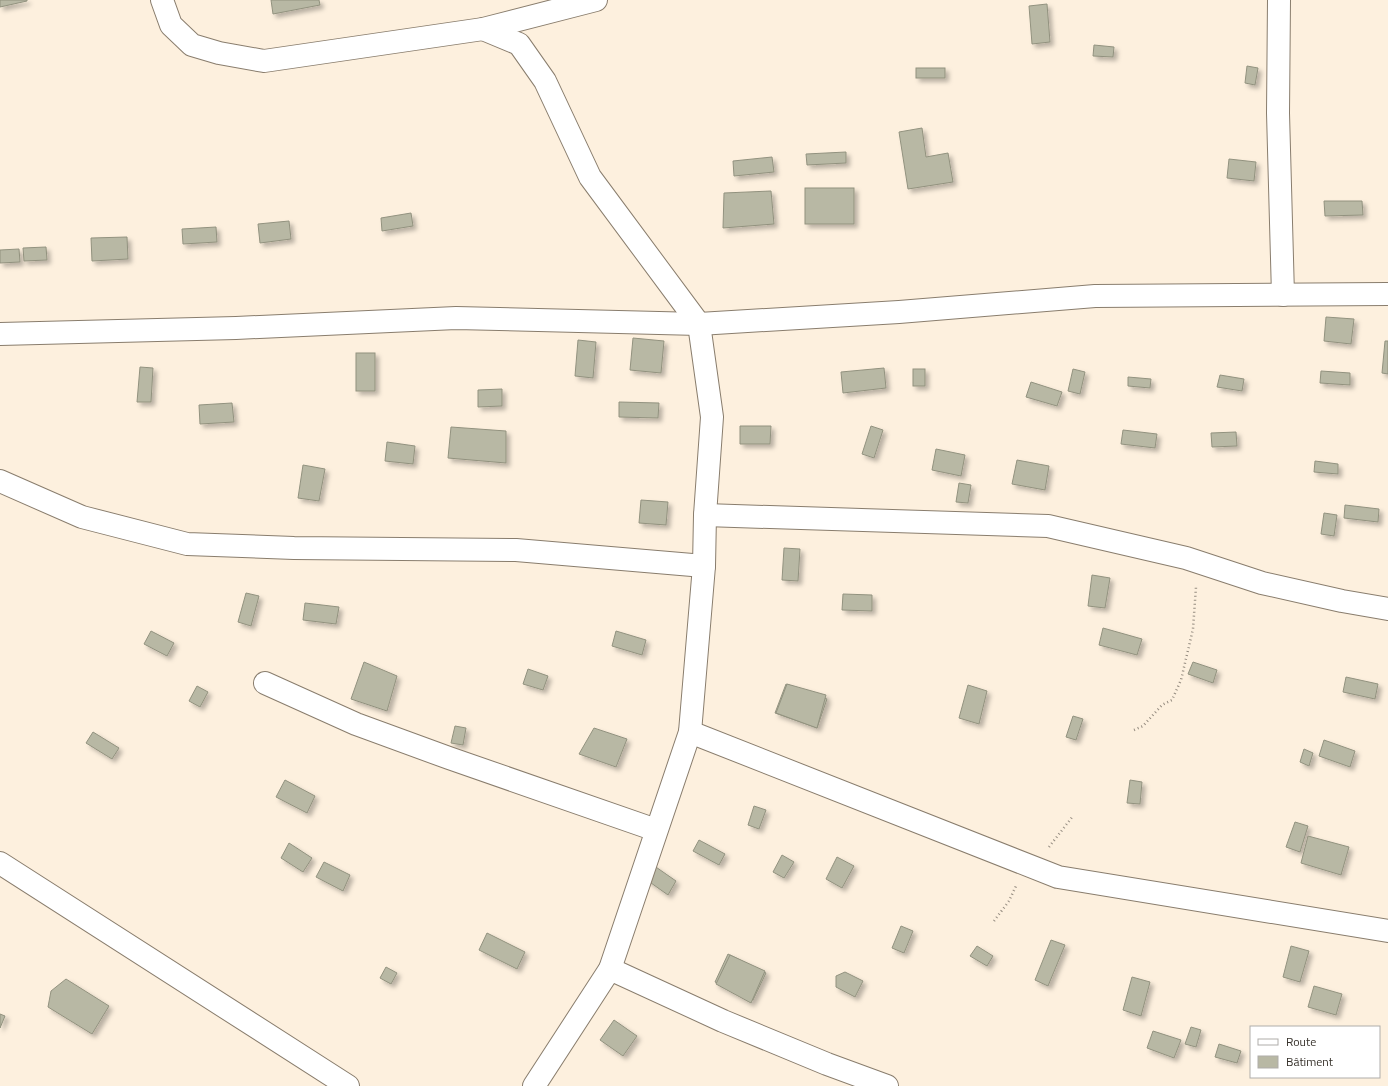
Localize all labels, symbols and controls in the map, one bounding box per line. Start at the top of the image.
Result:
legend [1250,1026,1380,1078]
text: Route [1286,1032,1316,1051]
text: Bâtiment [1286,1052,1334,1071]

